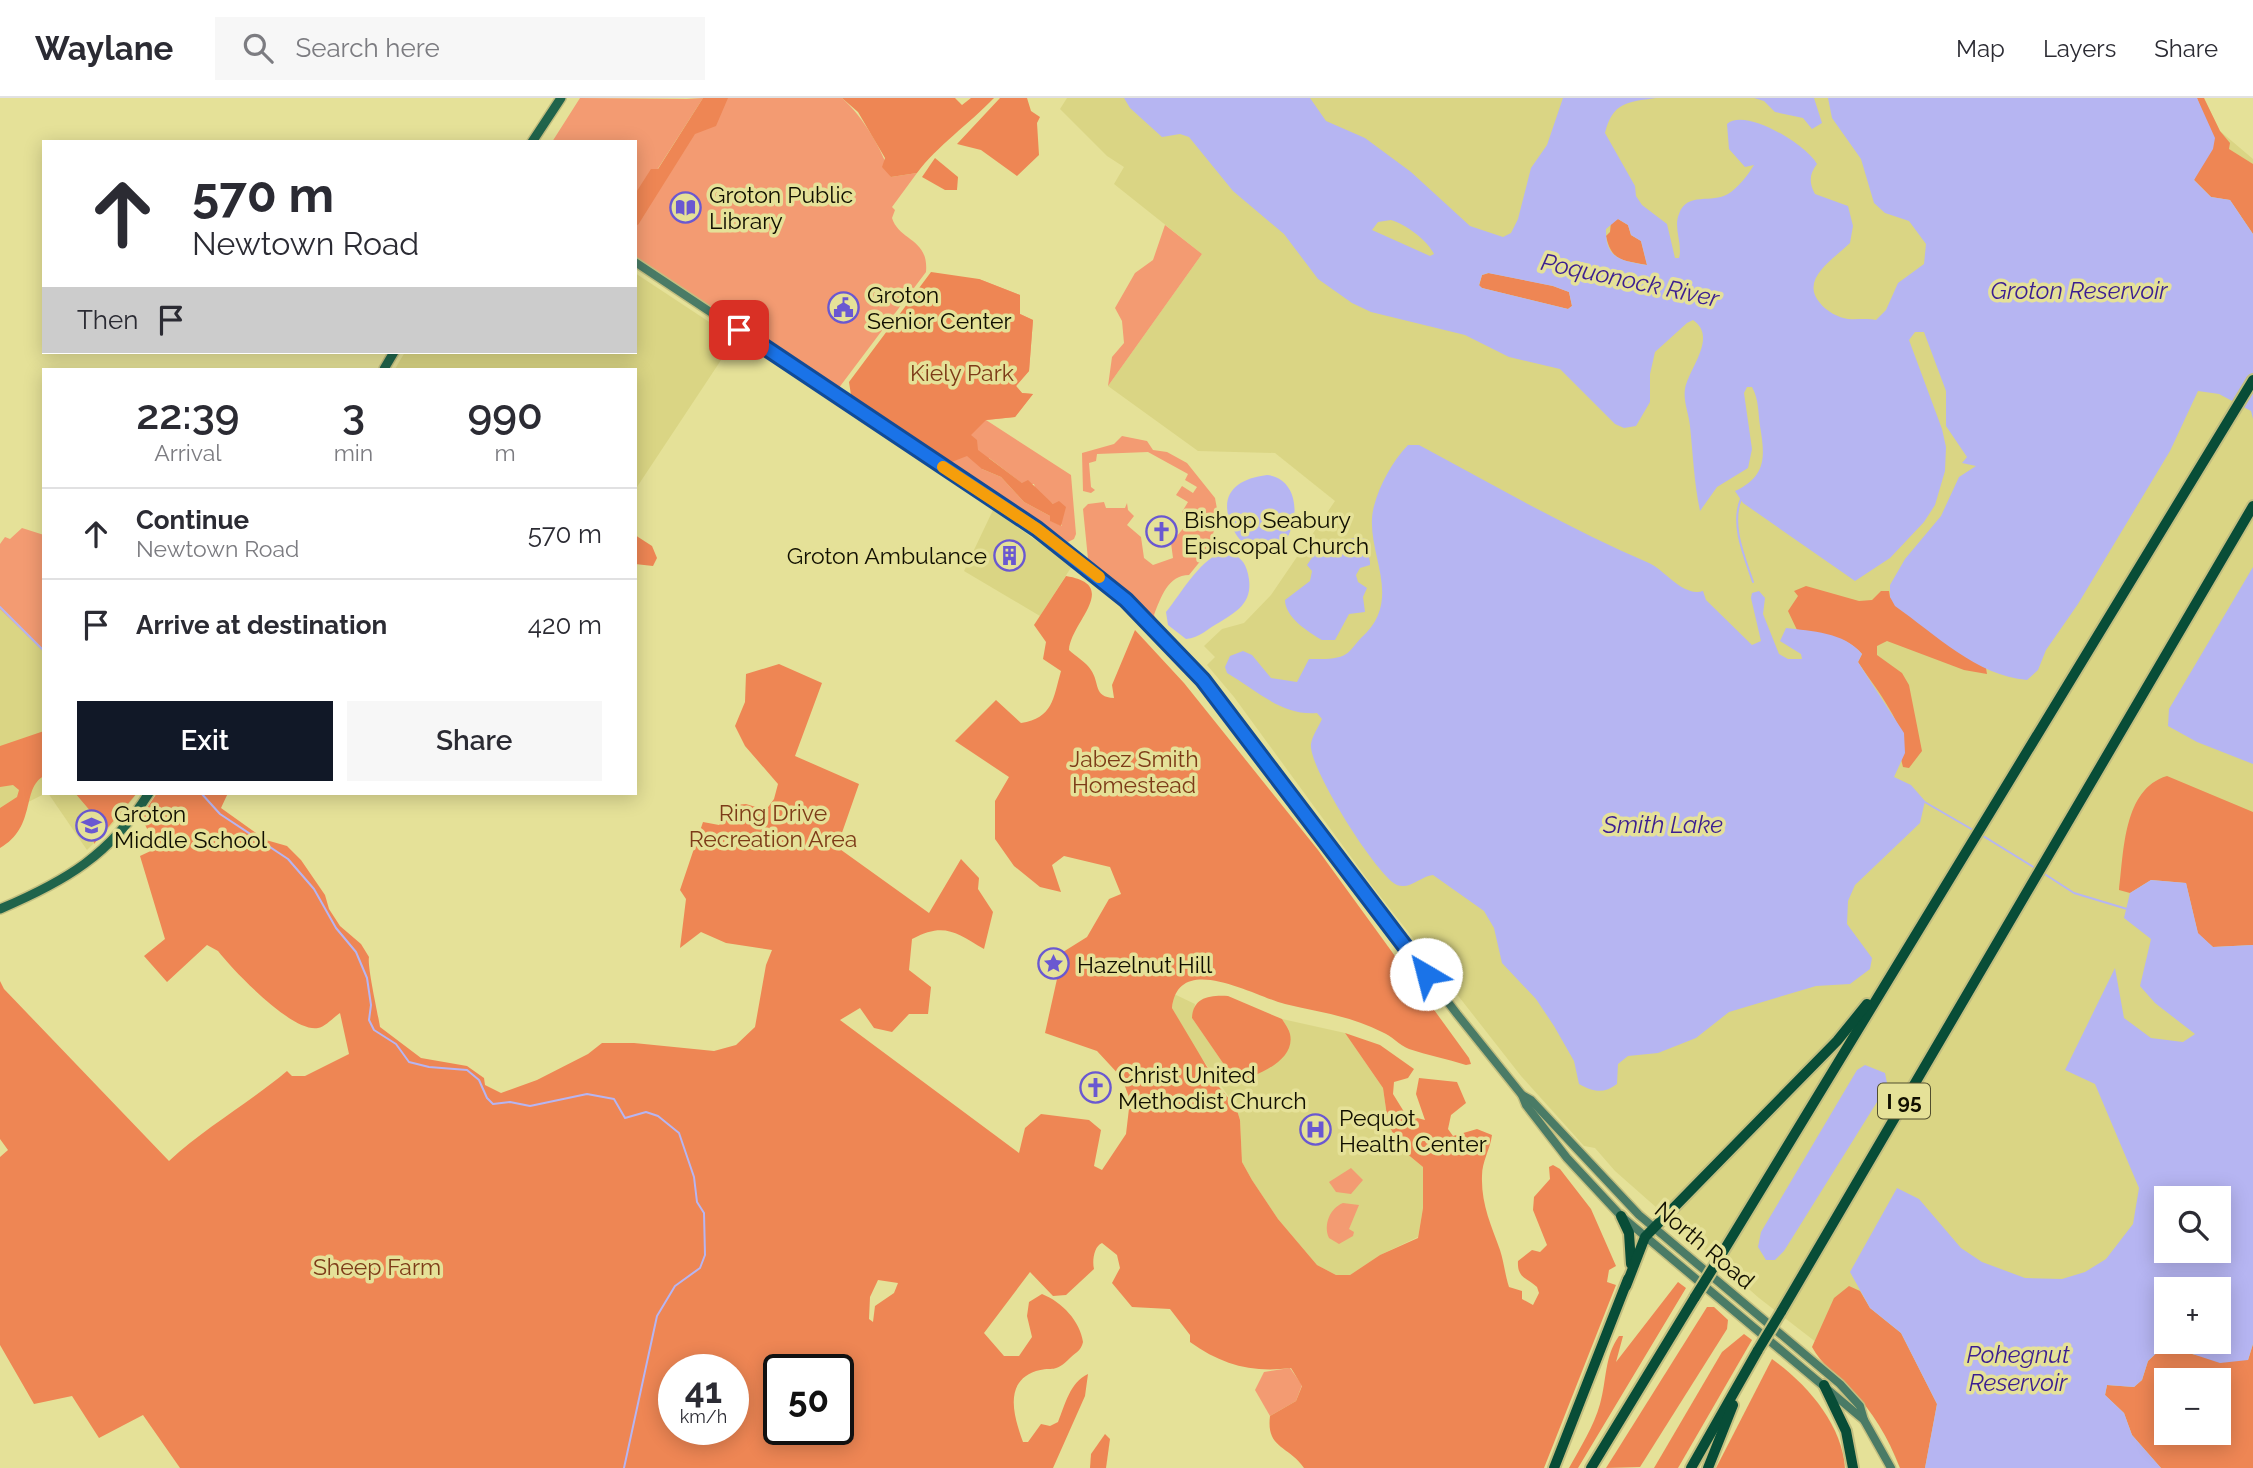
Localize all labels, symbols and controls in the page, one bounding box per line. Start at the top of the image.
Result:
search box [215,17,705,80]
text: Waylane [35,29,173,68]
icon: search [239,29,277,67]
text: Search here [295,33,440,63]
text: Map [1956,34,2005,63]
text: Layers [2043,34,2116,63]
text: Share [2154,34,2218,63]
text: 570 m [192,166,334,223]
icon: ahead [77,168,168,259]
place label: Groton Public Library [709,181,853,234]
library icon: Groton Public Library [669,190,703,224]
text: Newtown Road [192,225,419,262]
water label: Poquonock River [1538,247,1722,313]
water label: Groton Reservoir [1990,276,2168,305]
place label: Groton Senior Center [867,281,1012,334]
public building icon: Groton Senior Center [827,290,861,324]
pin [709,300,769,360]
icon: arrive [152,301,190,339]
text: Then [77,305,138,335]
icon: arrive [720,311,758,349]
park label: Kiely Park [910,359,1014,386]
text: 22:39 [136,390,240,439]
text: 3 [342,390,365,439]
text: 990 [468,390,543,439]
text: Arrival [154,439,222,466]
text: min [334,439,373,466]
text: m [495,439,516,466]
text: Continue [136,505,249,535]
place label: Bishop Seabury Episcopal Church [1184,506,1369,559]
icon: ahead [77,515,115,553]
church icon: Bishop Seabury Episcopal Church [1144,515,1178,549]
text: 570 m [528,519,602,549]
text: Newtown Road [136,535,299,562]
building icon: Groton Ambulance [993,538,1027,572]
place label: Groton Ambulance [787,542,987,569]
icon: arrive [77,606,115,644]
text: Arrive at destination [136,610,387,640]
text: 420 m [528,610,602,640]
button: Exit [77,701,333,781]
button: Share [347,701,602,781]
park label: Jabez Smith Homestead [1069,745,1199,798]
park label: Ring Drive Recreation Area [689,799,857,852]
place label: Groton Middle School [114,800,268,853]
school or university icon: Groton Middle School [74,809,108,843]
water label: Smith Lake [1602,810,1723,839]
position arrow [1389,937,1463,1011]
place icon: Hazelnut Hill [1037,947,1071,981]
place label: Hazelnut Hill [1077,951,1213,978]
place label: Christ United Methodist Church [1118,1061,1307,1114]
church icon: Christ United Methodist Church [1078,1070,1112,1104]
road number: I 95 [1878,1084,1930,1118]
place label: Pequot Health Center [1339,1104,1487,1157]
hospital icon: Pequot Health Center [1299,1113,1333,1147]
map controls [2154,1186,2231,1445]
button: search [2154,1186,2231,1263]
street label: North Road [1650,1196,1760,1294]
park label: Sheep Farm [313,1253,441,1280]
button: + [2154,1277,2231,1354]
water label: Pohegnut Reservoir [1966,1340,2070,1397]
speed limit sign: 50 [763,1354,854,1445]
button: − [2154,1368,2231,1445]
text: 41 [685,1370,722,1411]
text: km/h [680,1406,727,1427]

